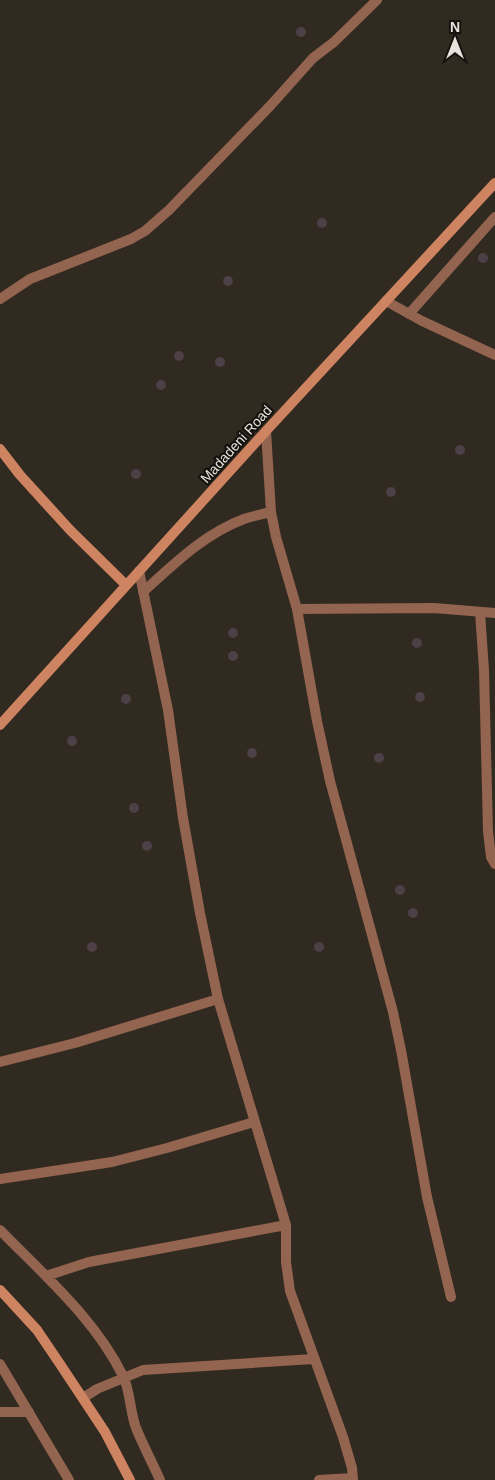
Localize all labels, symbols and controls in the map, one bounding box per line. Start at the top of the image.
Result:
north arrow [430,15,480,65]
text: N [450,19,460,35]
street label: Madadeni Road [197,402,275,486]

